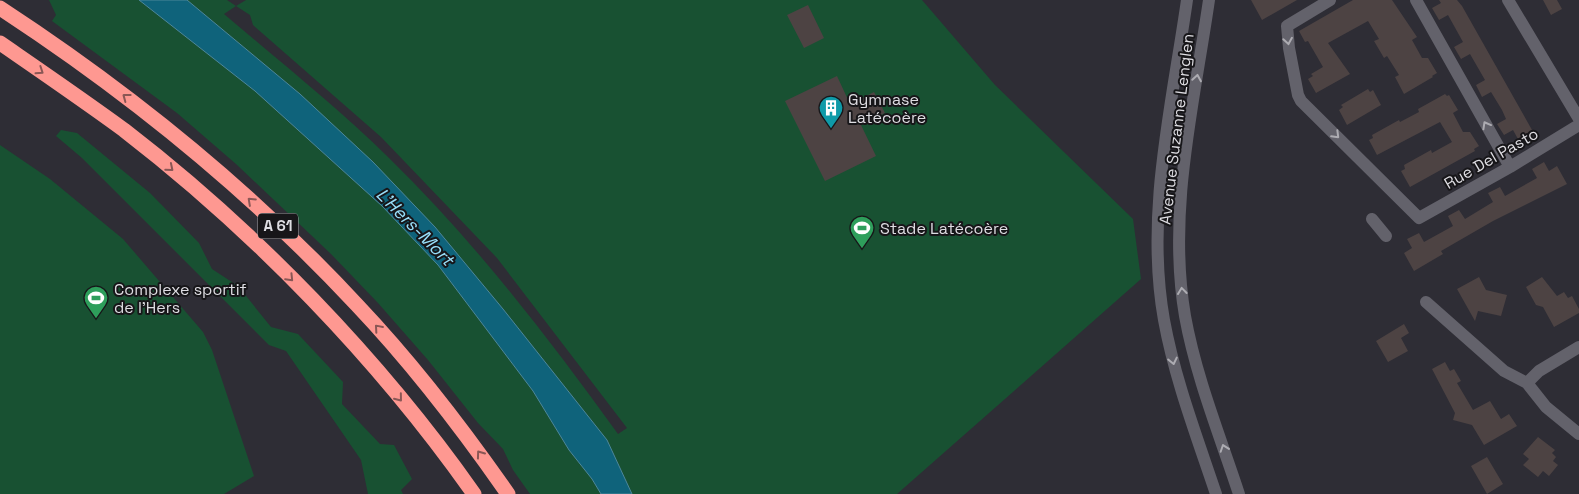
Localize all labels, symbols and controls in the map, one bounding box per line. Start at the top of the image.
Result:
street label: Avenue Suzanne Lenglen [1154,32,1199,226]
one-way arrow [1282,37,1292,46]
one-way arrow [35,65,44,74]
one-way arrow [1192,73,1202,82]
place label: Gymnase Latécoère [848,89,926,128]
one-way arrow [123,94,132,102]
building icon: Gymnase Latécoère [818,95,844,129]
one-way arrow [1483,121,1493,130]
street label: Rue Del Pasto [1440,123,1542,194]
one-way arrow [1330,129,1339,138]
one-way arrow [164,163,173,171]
water label: L'Hers-Mort [372,183,460,272]
one-way arrow [247,198,256,207]
road number: A 61 [258,214,298,238]
sports icon: Stade Latécoère [849,215,875,249]
place label: Stade Latécoère [880,218,1008,239]
one-way arrow [284,272,293,281]
place label: Complexe sportif de l'Hers [114,279,247,318]
sports icon: Complexe sportif de l'Hers [83,285,109,319]
one-way arrow [1177,287,1188,295]
one-way arrow [374,325,383,334]
one-way arrow [1167,356,1177,365]
one-way arrow [394,392,402,401]
one-way arrow [1220,444,1230,453]
one-way arrow [477,450,486,460]

